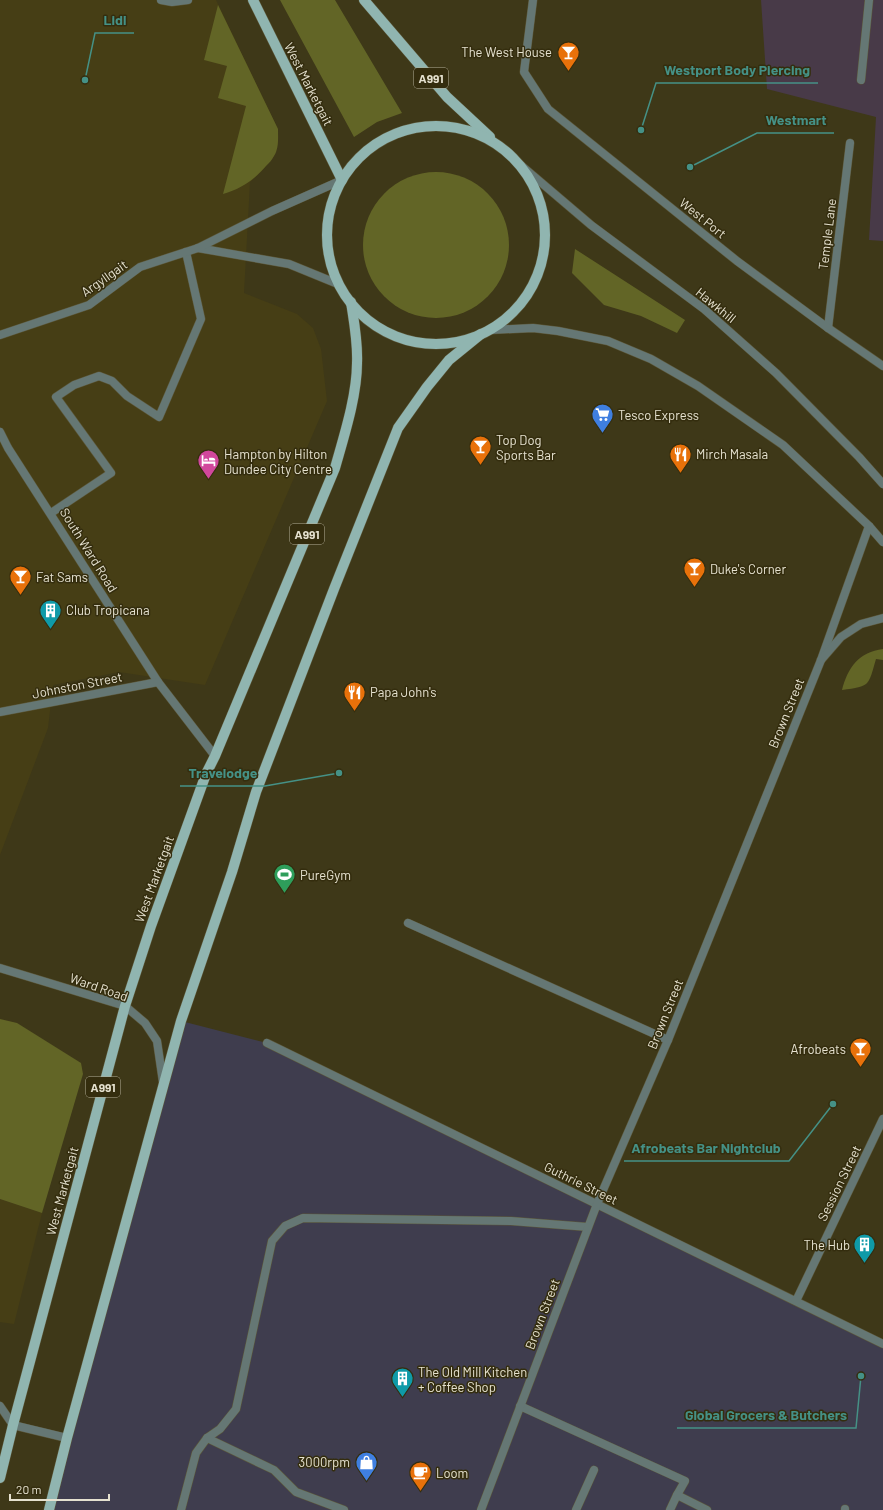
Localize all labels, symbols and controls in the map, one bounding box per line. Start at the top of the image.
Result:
callout: Lidl [95,7,134,33]
text: Lidl [104,11,126,28]
bar icon: The West House [555,39,581,72]
street label: West Marketgait [281,40,337,128]
place label: The West House [461,44,552,60]
callout: Westport Body Piercing [656,57,818,83]
text: Westport Body Piercing [664,61,810,78]
road number: A991 [414,68,448,88]
callout: Westmart [757,107,834,133]
text: Westmart [765,111,827,128]
street label: West Port [676,194,730,242]
street label: Temple Lane [815,197,839,271]
street label: Argyllgait [78,256,130,300]
street label: Hawkhill [693,284,739,326]
supermarket icon: Tesco Express [590,402,616,435]
place label: Tesco Express [618,407,699,423]
place label: Top Dog Sports Bar [496,432,556,463]
bar icon: Top Dog Sports Bar [468,434,494,467]
restaurant icon: Mirch Masala [667,441,693,474]
place label: Hampton by Hilton Dundee City Centre [224,446,332,477]
place label: Mirch Masala [696,446,768,462]
hotel icon: Hampton by Hilton Dundee City Centre [196,448,222,481]
street label: South Ward Road [57,505,121,595]
road number: A991 [290,524,324,544]
bar icon: Duke's Corner [682,556,708,589]
place label: Duke's Corner [710,561,787,577]
bar icon: Fat Sams [7,564,33,597]
place label: Fat Sams [36,569,88,585]
building icon: Club Tropicana [37,597,63,630]
place label: Club Tropicana [66,602,150,618]
street label: Johnston Street [31,668,123,702]
street label: Brown Street [765,676,807,750]
restaurant icon: Papa John's [341,679,367,712]
place label: Papa John's [370,684,437,700]
callout: Travelodge [180,760,265,786]
text: Travelodge [189,764,258,781]
street label: West Marketgait [131,833,177,925]
sports icon: PureGym [271,862,297,895]
place label: PureGym [300,867,351,883]
street label: Ward Road [68,970,130,1004]
street label: Brown Street [644,977,686,1051]
bar icon: Afrobeats [848,1036,874,1069]
place label: Afrobeats [790,1041,846,1057]
road number: A991 [86,1077,120,1097]
callout: Afrobeats Bar Nightclub [624,1135,789,1161]
text: Afrobeats Bar Nightclub [631,1139,781,1156]
street label: Session Street [814,1143,864,1223]
street label: West Marketgait [42,1145,82,1237]
street label: Guthrie Street [542,1158,620,1208]
building icon: The Hub [852,1232,878,1265]
place label: The Hub [804,1237,850,1253]
street label: Brown Street [521,1277,563,1351]
place label: The Old Mill Kitchen + Coffee Shop [418,1364,527,1395]
building icon: The Old Mill Kitchen + Coffee Shop [390,1366,416,1399]
callout: Global Grocers & Butchers [677,1402,856,1428]
text: Global Grocers & Butchers [685,1406,847,1423]
shop icon: 3000rpm [353,1449,379,1482]
place label: 3000rpm [299,1454,350,1470]
cafe icon: Loom [407,1460,433,1493]
place label: Loom [436,1465,468,1481]
scale bar [10,1476,109,1502]
text: 20 m [16,1482,42,1496]

